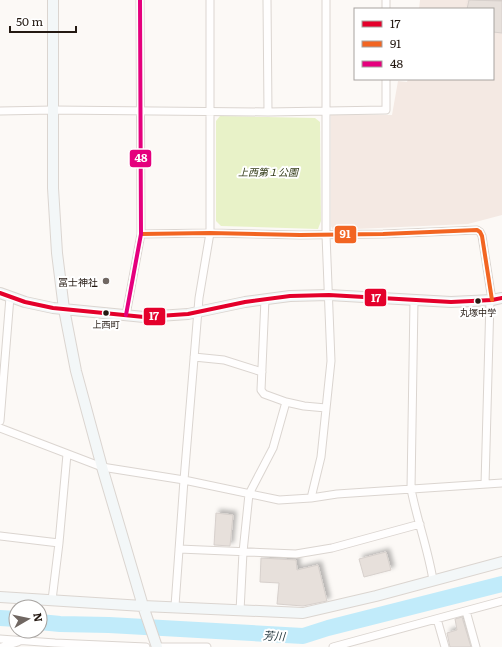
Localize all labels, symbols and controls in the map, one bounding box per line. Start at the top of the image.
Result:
scale bar [10,8,76,34]
legend [354,8,494,80]
text: 50 m [16,12,43,30]
text: 17 [390,14,401,32]
text: 91 [390,34,401,52]
text: 48 [390,54,404,72]
line badge: 48 [129,149,152,168]
text: 48 [134,149,148,165]
park label: 上西第１公園 [238,164,300,179]
line badge: 91 [334,225,357,244]
text: 91 [340,225,351,241]
place label: 冨士神社 [58,274,98,289]
marker: 冨士神社 [101,276,111,286]
line badge: 17 [364,288,387,307]
text: 17 [371,289,381,305]
marker: 丸塚中学 [473,296,483,306]
place label: 丸塚中学 [460,305,496,319]
line badge: 17 [143,307,166,326]
text: 17 [149,307,159,323]
marker: 上西町 [101,308,111,318]
place label: 上西町 [92,317,120,331]
north arrow [8,599,48,639]
text: N [30,611,47,623]
water label: 芳川 [263,626,286,644]

